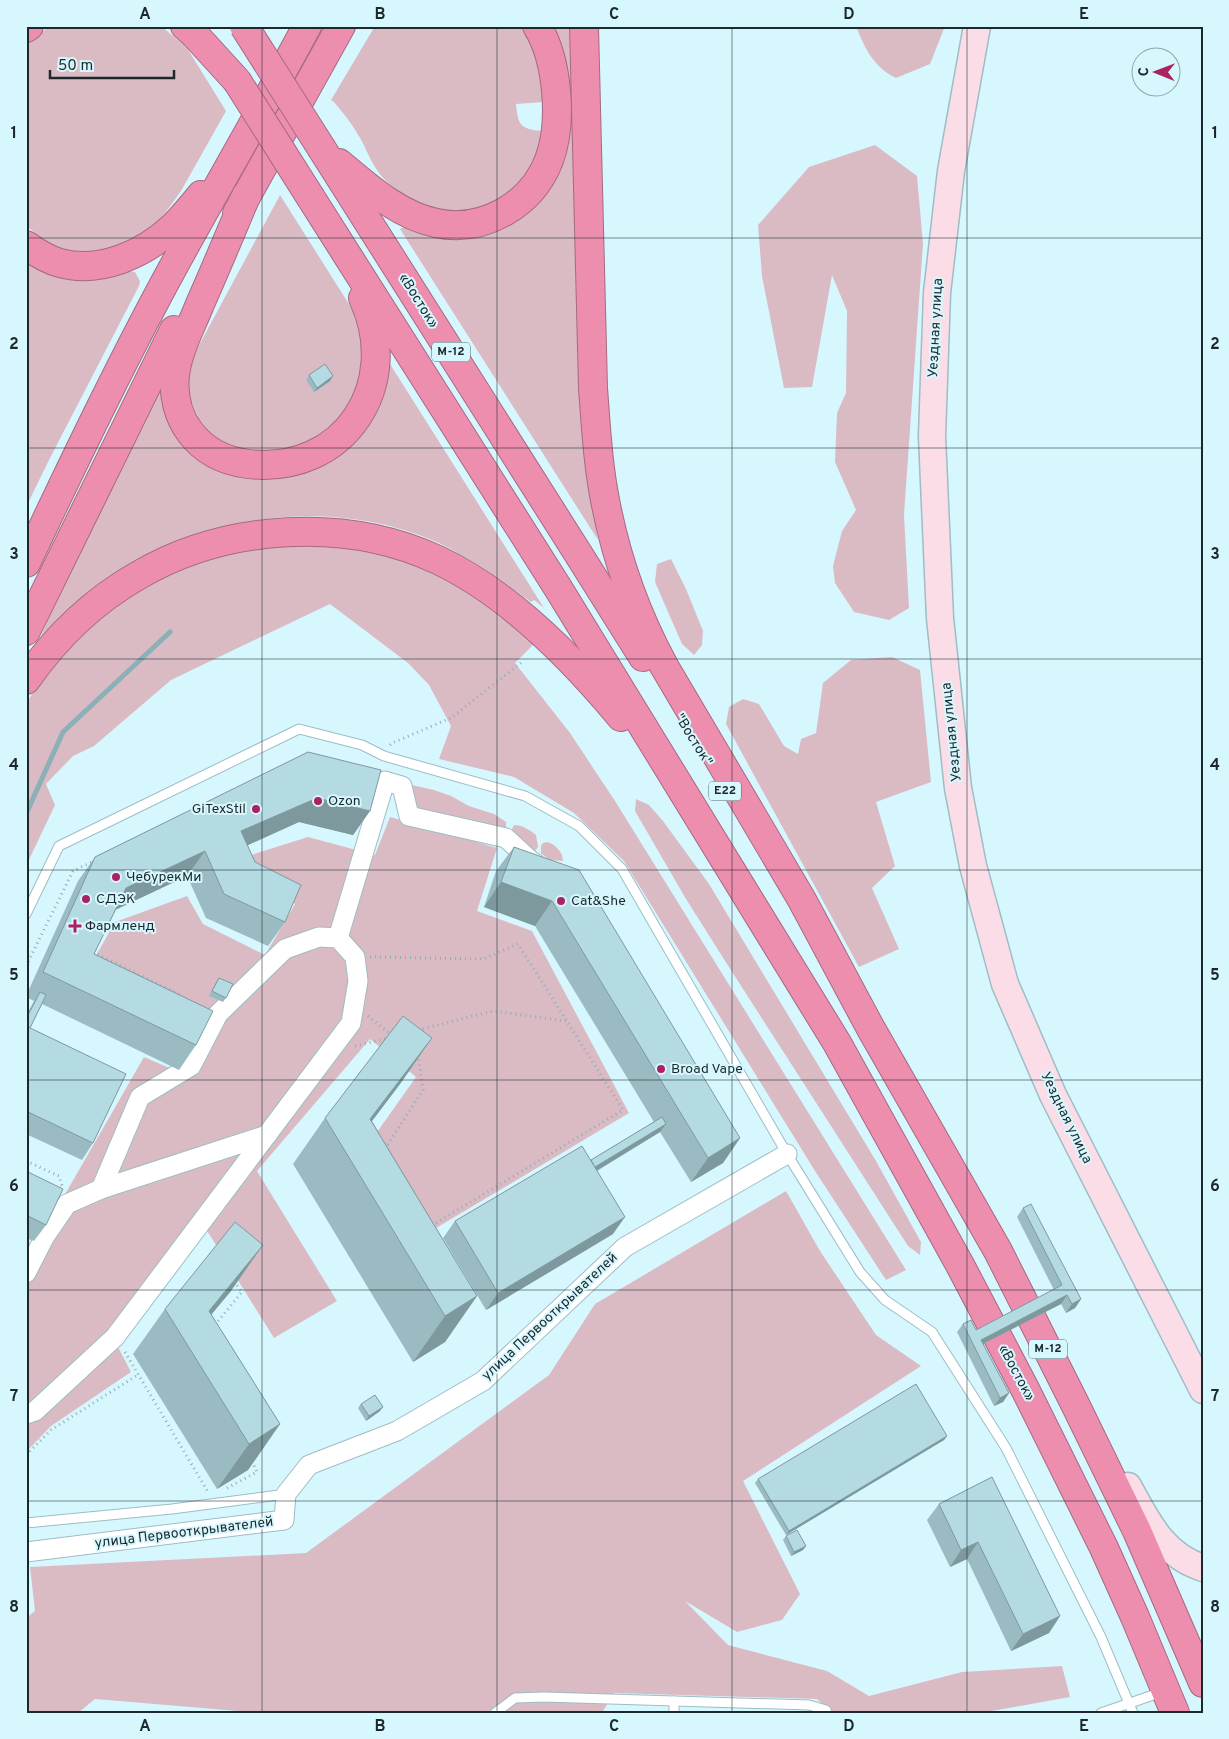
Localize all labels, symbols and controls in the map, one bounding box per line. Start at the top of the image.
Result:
text: A [139,5,151,25]
text: B [374,5,386,25]
text: C [609,5,619,25]
text: D [843,5,855,25]
text: E [1079,5,1089,25]
scale bar [50,48,174,80]
north arrow [1132,48,1182,98]
text: 50 m [58,57,93,76]
text: С [1136,67,1153,76]
text: 1 [11,124,17,144]
text: 1 [1212,124,1218,144]
street label: «Восток» [395,271,441,331]
street label: Уездная улица [925,278,947,378]
text: 2 [9,335,19,355]
text: 2 [1210,335,1220,355]
road number: М-12 [432,342,470,362]
text: 3 [9,545,19,565]
text: 3 [1210,545,1220,565]
street label: Уездная улица [938,682,966,782]
street label: "Восток" [670,711,716,769]
text: 4 [9,756,19,776]
text: 4 [1210,756,1220,776]
road number: E22 [709,781,741,800]
place label: Ozon [328,793,361,810]
marker: Ozon [312,795,324,807]
place label: GiTexStil [192,801,246,818]
marker: GiTexStil [250,803,262,815]
place label: ЧебурекМи [126,869,202,886]
marker: ЧебурекМи [110,871,122,883]
place label: СДЭК [96,891,135,908]
marker: СДЭК [80,893,92,905]
place label: Cat&She [571,893,626,910]
marker: Cat&She [555,895,567,907]
place label: Фармленд [85,918,155,935]
marker: Фармленд [69,920,81,932]
text: 5 [9,966,19,986]
text: 5 [1210,966,1220,986]
place label: Broad Vape [671,1061,743,1078]
marker: Broad Vape [655,1063,667,1075]
street label: Уездная улица [1037,1070,1095,1166]
text: 6 [9,1177,19,1197]
text: 6 [1210,1177,1220,1197]
street label: улица Первооткрывателей [478,1249,622,1385]
road number: М-12 [1029,1340,1067,1358]
street label: «Восток» [994,1342,1038,1404]
text: 7 [10,1387,18,1407]
text: 7 [1211,1387,1219,1407]
street label: улица Первооткрывателей [94,1514,274,1552]
text: 8 [9,1598,19,1618]
text: 8 [1210,1598,1220,1618]
text: A [139,1717,151,1737]
text: B [374,1717,386,1737]
text: C [609,1717,619,1737]
text: D [843,1717,855,1737]
text: E [1079,1717,1089,1737]

